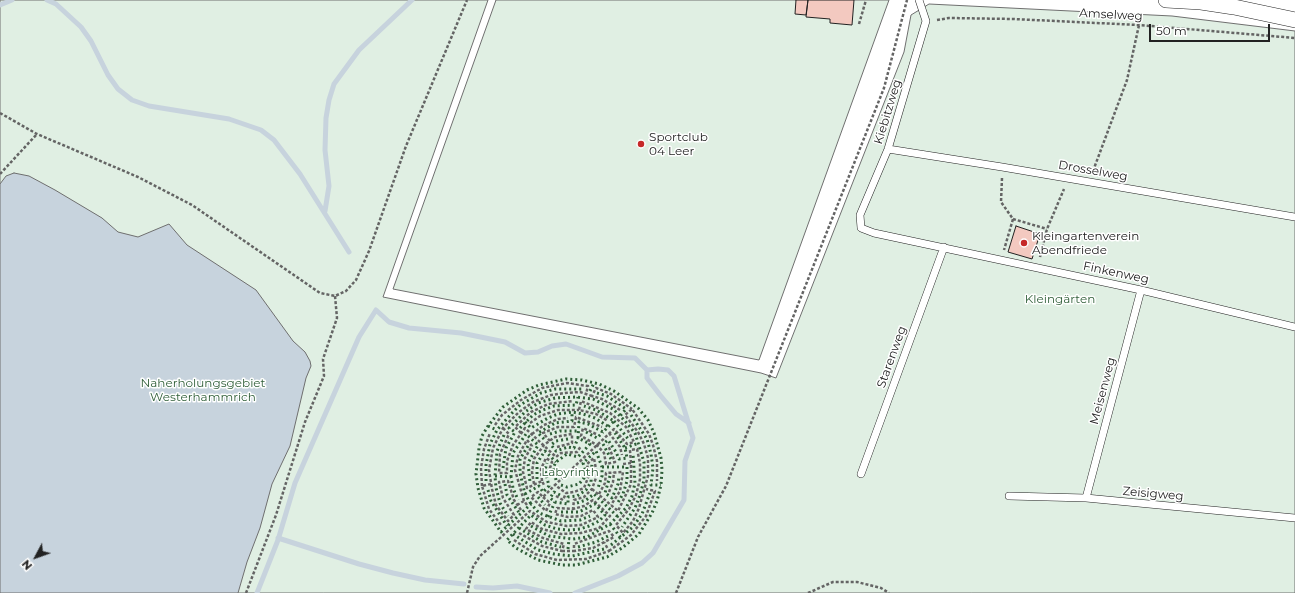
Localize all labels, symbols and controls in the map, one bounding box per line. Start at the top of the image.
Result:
street label: Amselweg [1079,6,1143,24]
scale bar [1151,16,1272,42]
text: 50 m [1156,23,1187,38]
street label: Kiebitzweg [871,78,905,146]
place label: Sportclub 04 Leer [649,130,708,158]
marker: Sportclub 04 Leer [636,139,646,149]
street label: Drosselweg [1057,158,1129,184]
place label: Kleingartenverein Abendfriede [1032,229,1139,257]
marker: Kleingartenverein Abendfriede [1019,238,1029,248]
street label: Finkenweg [1082,259,1150,287]
park label: Kleingärten [1025,292,1095,306]
street label: Starenweg [874,324,910,390]
street label: Meisenweg [1087,356,1119,426]
park label: Naherholungsgebiet Westerhammrich [141,376,265,404]
park label: Labyrinth [541,465,599,479]
street label: Zeisigweg [1122,484,1184,504]
north arrow [16,537,56,577]
text: N [19,557,35,573]

